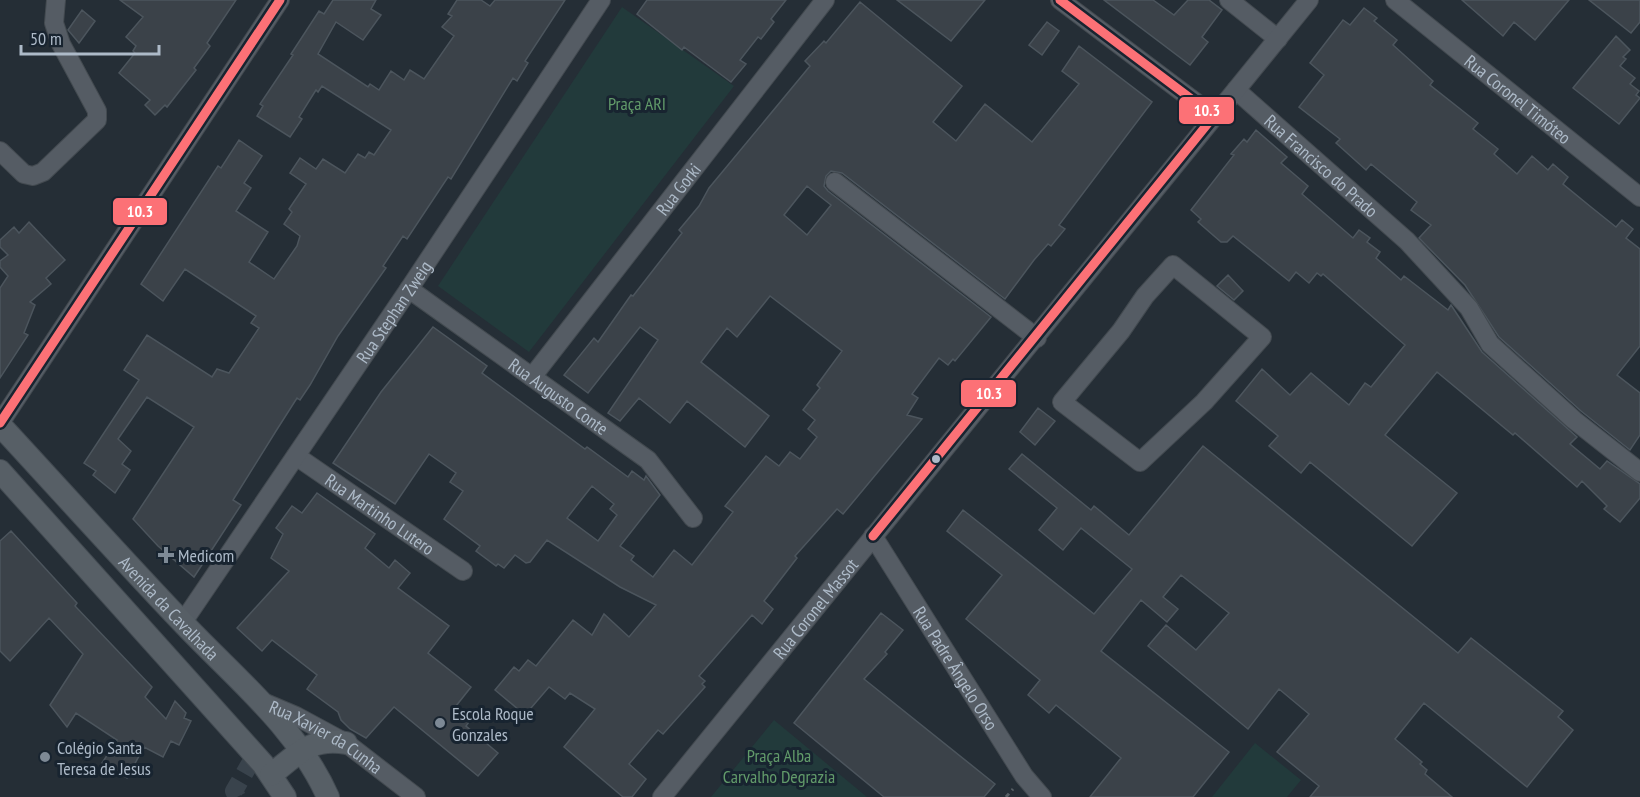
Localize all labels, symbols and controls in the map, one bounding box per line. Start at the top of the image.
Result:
scale bar [21,18,159,56]
text: 50 m [30,27,62,50]
street label: Rua Coronel Timóteo [1460,49,1576,149]
park label: Praça ARI [608,92,666,115]
line badge: 10.3 [1178,96,1235,125]
text: 10.3 [1194,100,1220,120]
street label: Rua Francisco do Prado [1260,109,1383,222]
street label: Rua Gorki [651,158,706,220]
line badge: 10.3 [112,197,168,226]
text: 10.3 [127,201,153,221]
street label: Rua Stephan Zweig [351,256,436,367]
street label: Rua Augusto Conte [504,353,613,439]
line badge: 10.3 [960,379,1017,408]
text: 10.3 [976,383,1002,403]
unlabelled marker [930,453,942,465]
street label: Rua Martinho Lutero [321,468,439,560]
place label: Medicom [178,544,234,567]
marker: Medicom [159,548,173,562]
street label: Avenida da Cavalhada [114,551,224,665]
street label: Rua Coronel Massot [768,553,863,663]
street label: Rua Padre Ângelo Orso [909,602,1004,734]
street label: Rua Xavier da Cunha [266,695,387,778]
place label: Escola Roque Gonzales [452,702,534,746]
marker: Escola Roque Gonzales [433,716,447,730]
place label: Colégio Santa Teresa de Jesus [57,736,151,780]
park label: Praça Alba Carvalho Degrazia [723,744,835,788]
marker: Colégio Santa Teresa de Jesus [38,750,52,764]

